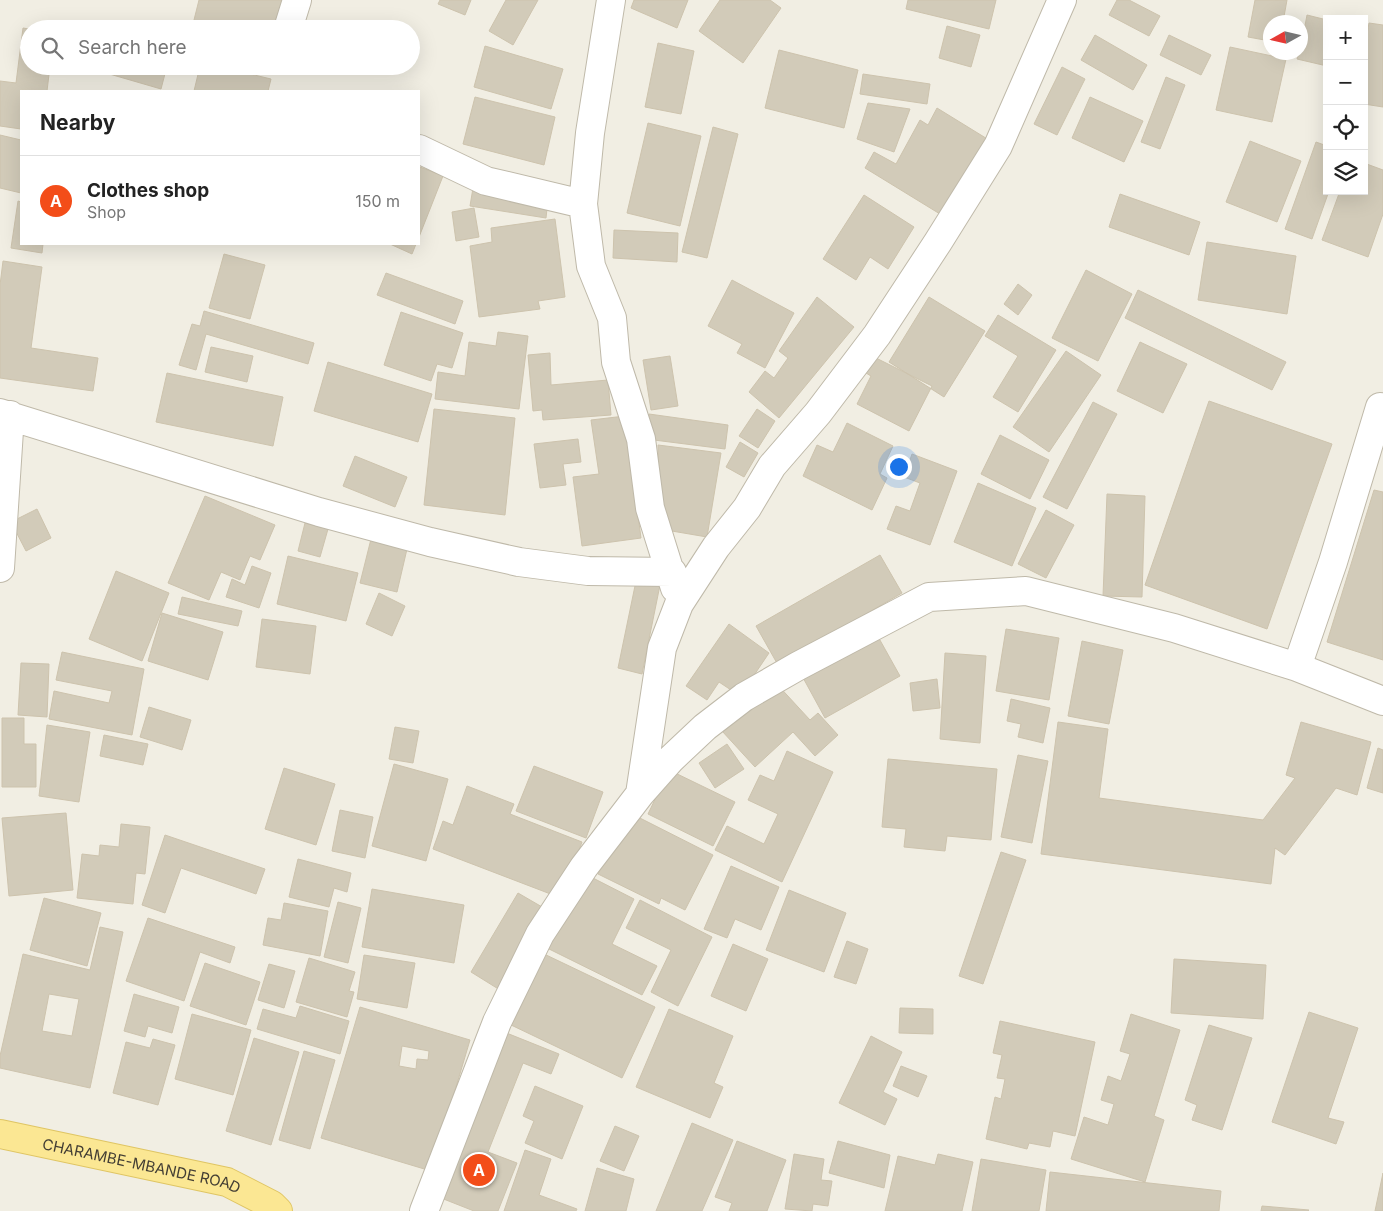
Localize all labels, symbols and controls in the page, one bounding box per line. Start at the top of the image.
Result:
north arrow [1263,15,1308,60]
map controls [1323,15,1368,195]
button: + [1323,15,1368,60]
search box [20,20,420,75]
icon: search [38,34,66,62]
text: Search here [78,36,187,59]
button: − [1323,60,1368,105]
button: locate [1323,105,1368,150]
text: Nearby [40,110,115,135]
button: layers [1323,150,1368,195]
text: Clothes shop [87,179,209,202]
text: A [50,191,62,211]
text: 150 m [355,191,400,211]
text: Shop [87,202,126,222]
your location [886,454,912,480]
street label: CHARAMBE-MBANDE ROAD [41,1134,244,1197]
pin: A [463,1151,495,1189]

